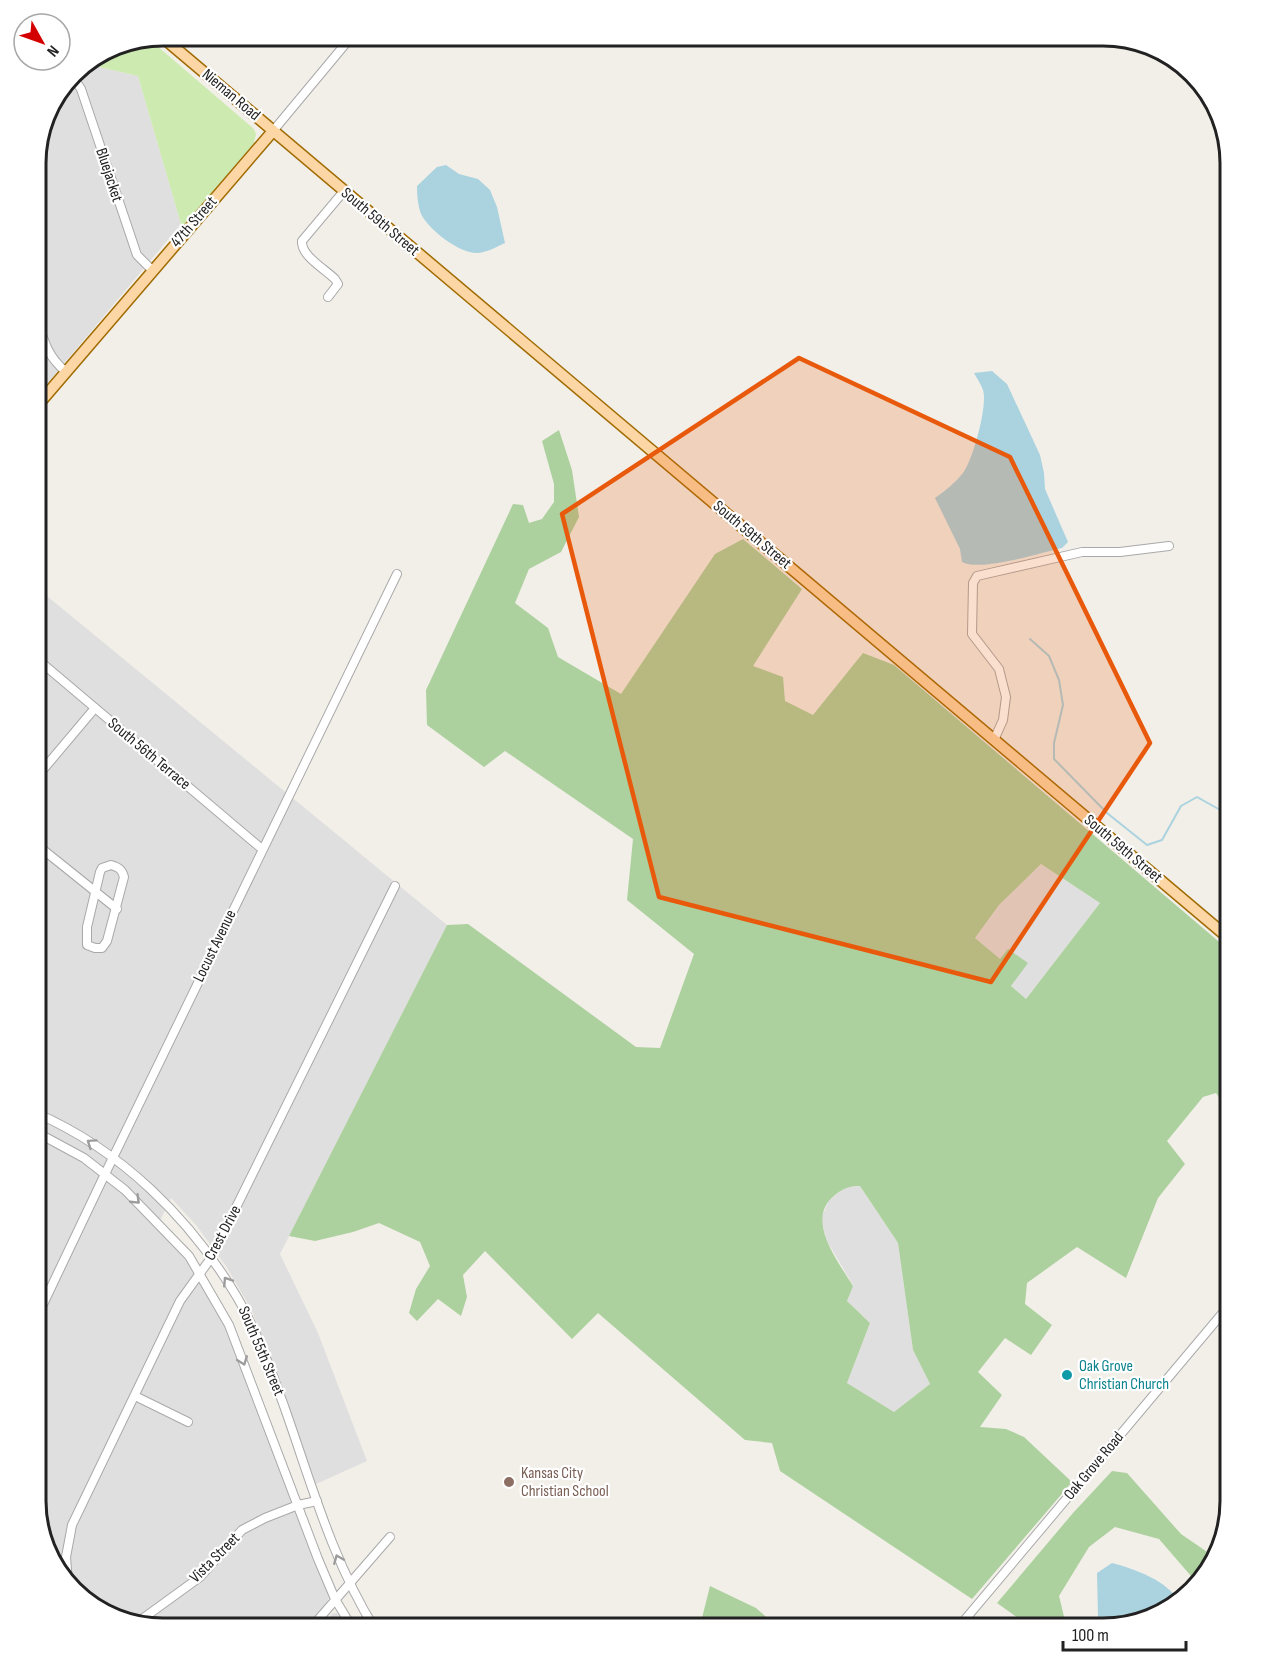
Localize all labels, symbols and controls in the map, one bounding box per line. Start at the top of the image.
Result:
north arrow [12,12,72,72]
text: N [42,41,62,60]
street label: Nieman Road [198,65,264,125]
street label: Bluejacket [91,146,127,205]
street label: South 59th Street [337,184,423,260]
street label: 47th Street [167,193,221,251]
street label: South 59th Street [709,497,795,573]
street label: South 56th Terrace [104,714,194,794]
street label: South 59th Street [1080,811,1166,887]
street label: Locust Avenue [189,907,241,985]
one-way arrow [87,1139,98,1150]
one-way arrow [128,1193,139,1204]
street label: Crest Drive [201,1202,245,1264]
one-way arrow [223,1277,234,1288]
street label: South 55th Street [234,1303,288,1399]
one-way arrow [235,1355,248,1365]
place label: Oak Grove Christian Church [1079,1357,1169,1394]
marker: Oak Grove Christian Church [1060,1368,1074,1382]
street label: Oak Grove Road [1060,1428,1128,1504]
place label: Kansas City Christian School [521,1464,609,1501]
marker: Kansas City Christian School [502,1475,516,1489]
street label: Vista Street [186,1529,244,1587]
one-way arrow [333,1554,345,1565]
scale bar [1063,1614,1186,1652]
text: 100 m [1072,1625,1109,1646]

